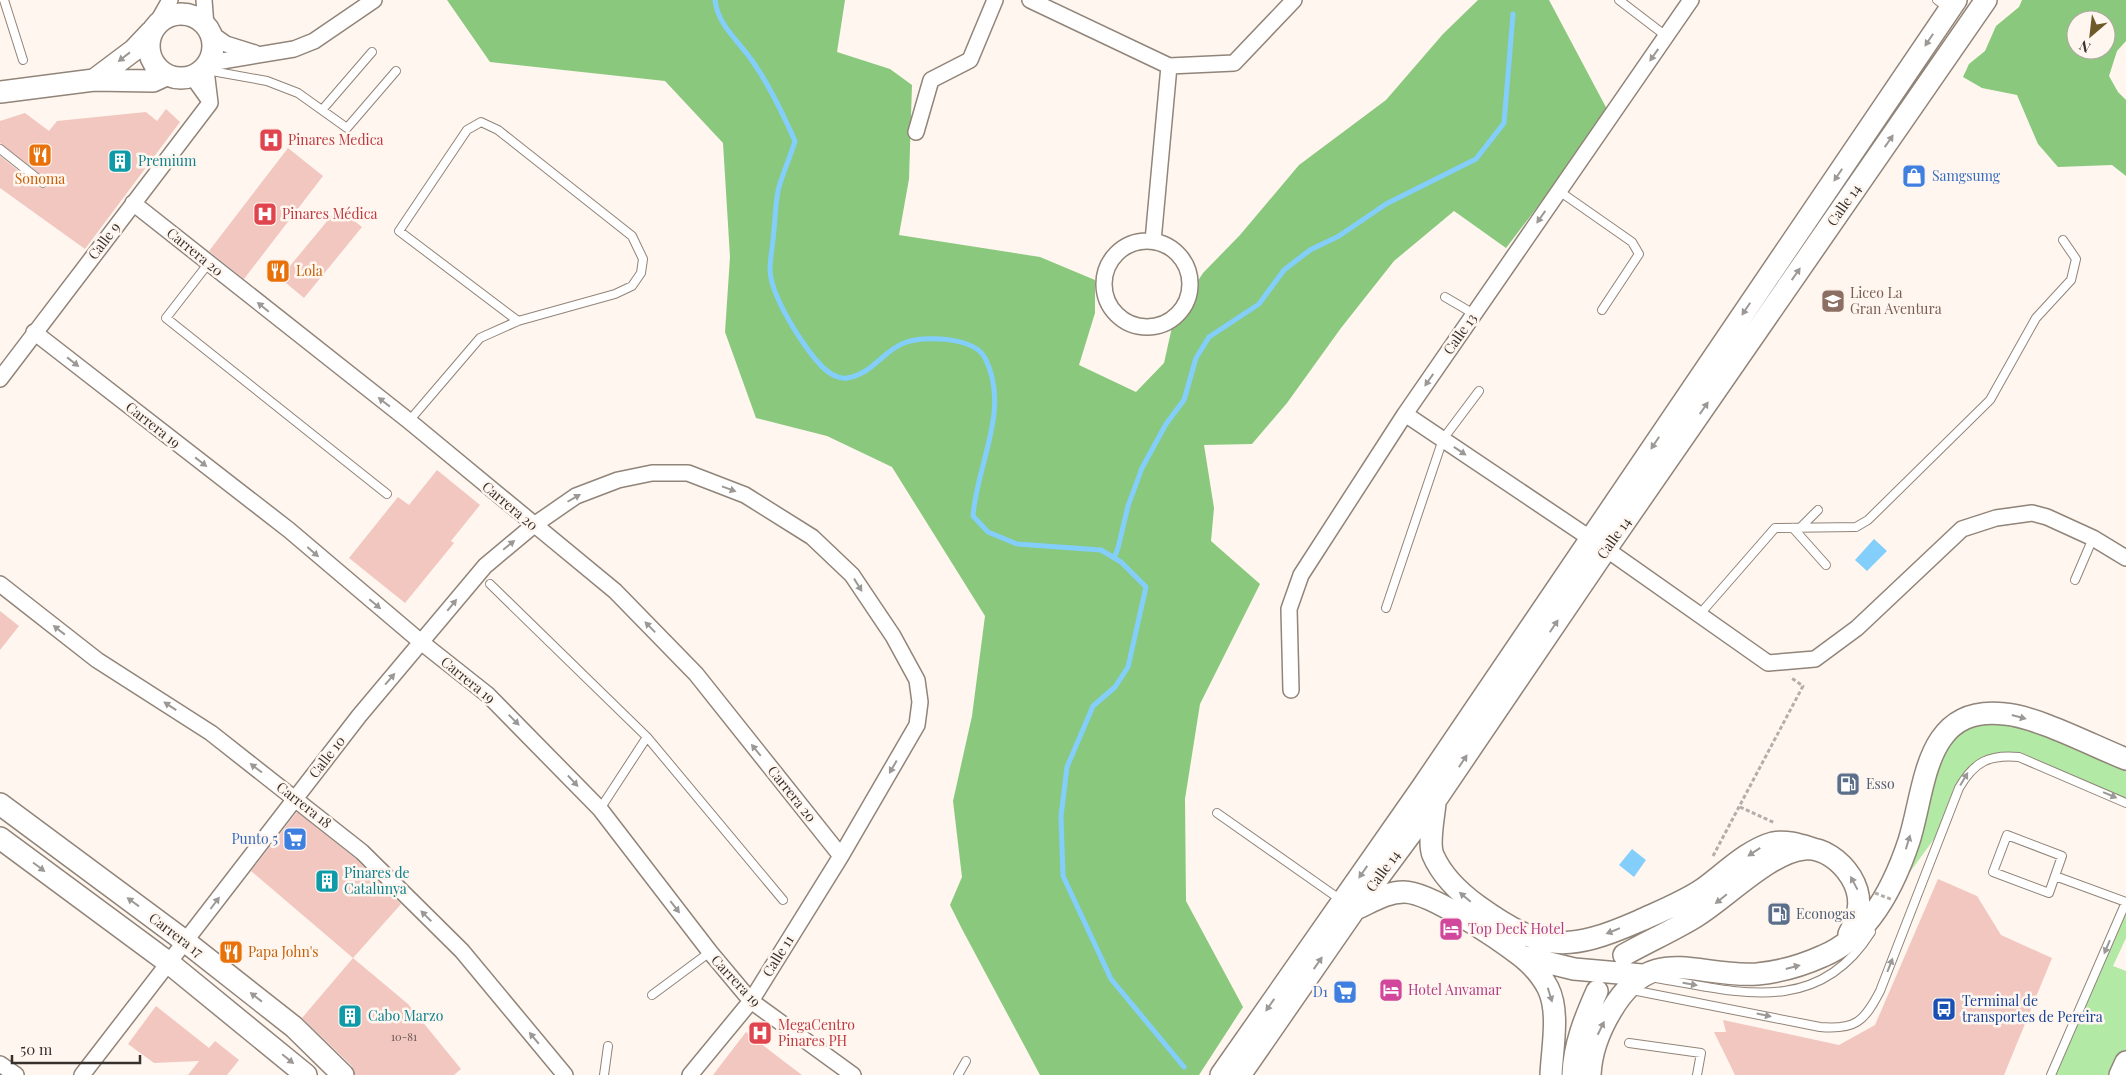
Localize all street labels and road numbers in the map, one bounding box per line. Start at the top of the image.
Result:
street label: Calle 14 [1822,180,1865,229]
street label: Calle 9 [83,218,124,263]
street label: Carrera 20 [163,223,228,280]
street label: Calle 13 [1439,309,1481,358]
street label: Carrera 19 [122,397,185,452]
street label: Carrera 20 [478,477,542,535]
street label: Calle 14 [1592,513,1635,562]
street label: Carrera 19 [437,652,499,707]
street label: Calle 10 [304,732,349,782]
street label: Carrera 20 [764,761,821,826]
street label: Carrera 18 [273,777,336,832]
street label: Calle 14 [1361,846,1404,895]
street label: Carrera 17 [145,908,208,961]
street label: Calle 11 [757,931,798,980]
street label: Carrera 19 [707,951,765,1011]

